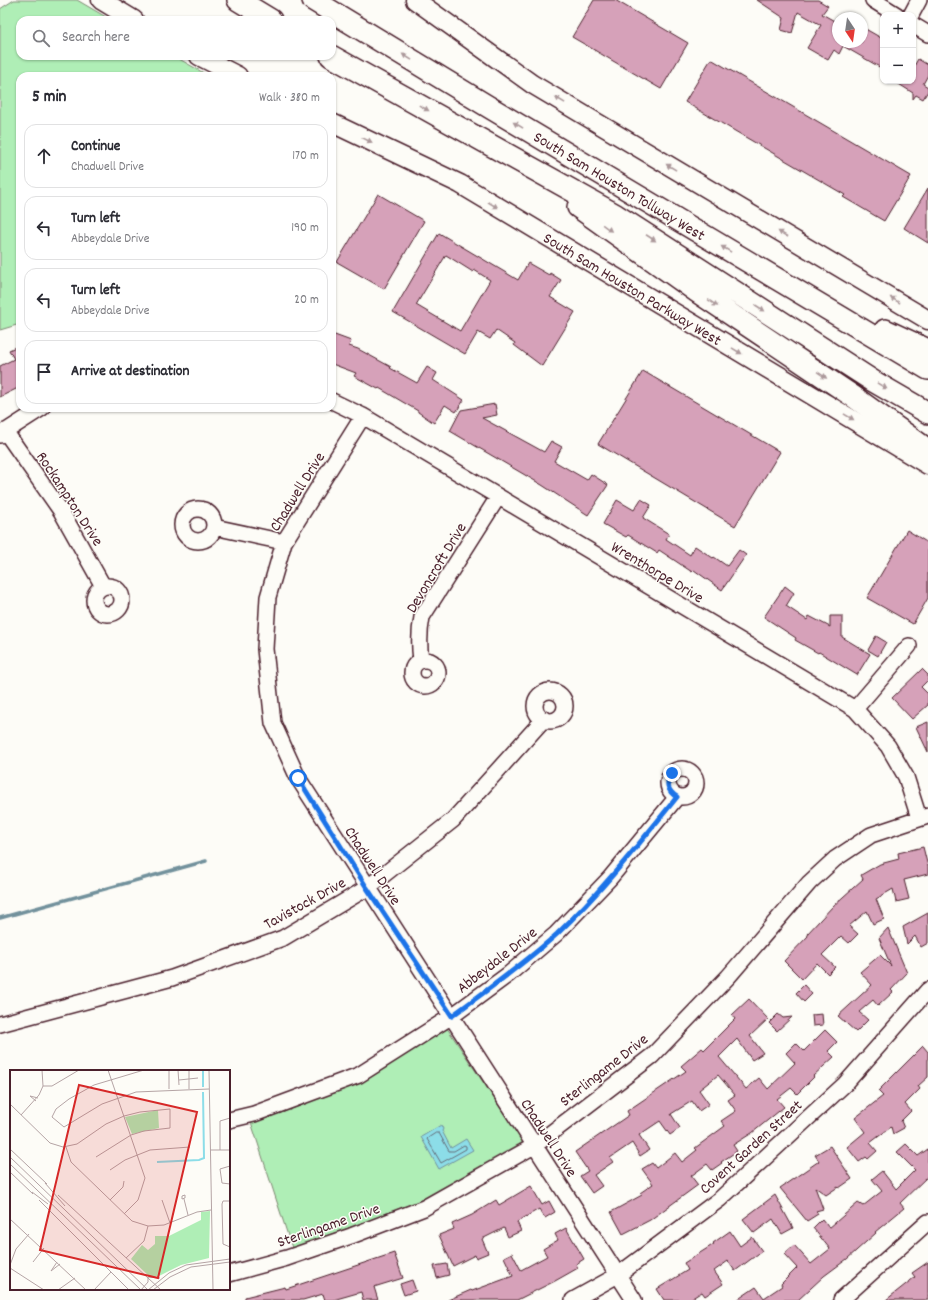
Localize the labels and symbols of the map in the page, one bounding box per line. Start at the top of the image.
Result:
north arrow [832,12,868,48]
one-way arrow [402,53,412,61]
one-way arrow [554,97,566,104]
one-way arrow [418,105,430,111]
one-way arrow [513,121,524,128]
street label: South Sam Houston Tollway West [528,127,709,248]
one-way arrow [361,137,373,143]
one-way arrow [666,163,676,171]
one-way arrow [488,201,499,208]
one-way arrow [602,224,613,232]
street label: South Sam Houston Parkway West [538,228,725,353]
one-way arrow [777,230,789,237]
one-way arrow [645,234,657,241]
one-way arrow [720,245,732,252]
one-way arrow [889,297,900,304]
one-way arrow [708,299,719,307]
one-way arrow [755,304,765,312]
one-way arrow [731,347,743,354]
one-way arrow [816,371,827,379]
one-way arrow [876,382,888,389]
one-way arrow [843,414,855,421]
street label: Rockampton Drive [30,448,108,551]
street label: Chadwell Drive [265,448,332,536]
street label: Devoncroft Drive [401,519,473,618]
street label: Wrenthorpe Drive [606,536,708,610]
route end [663,764,681,782]
route start [289,769,307,787]
street label: Chadwell Drive [338,822,406,910]
street label: Tavistock Drive [260,872,350,936]
street label: Abbeydale Drive [452,922,543,1000]
street label: Sterlingame Drive [555,1029,654,1113]
inset map [10,1070,230,1290]
street label: Chadwell Drive [514,1094,582,1182]
street label: Covent Garden Street [695,1095,808,1200]
street label: Sterlingame Drive [274,1198,383,1255]

